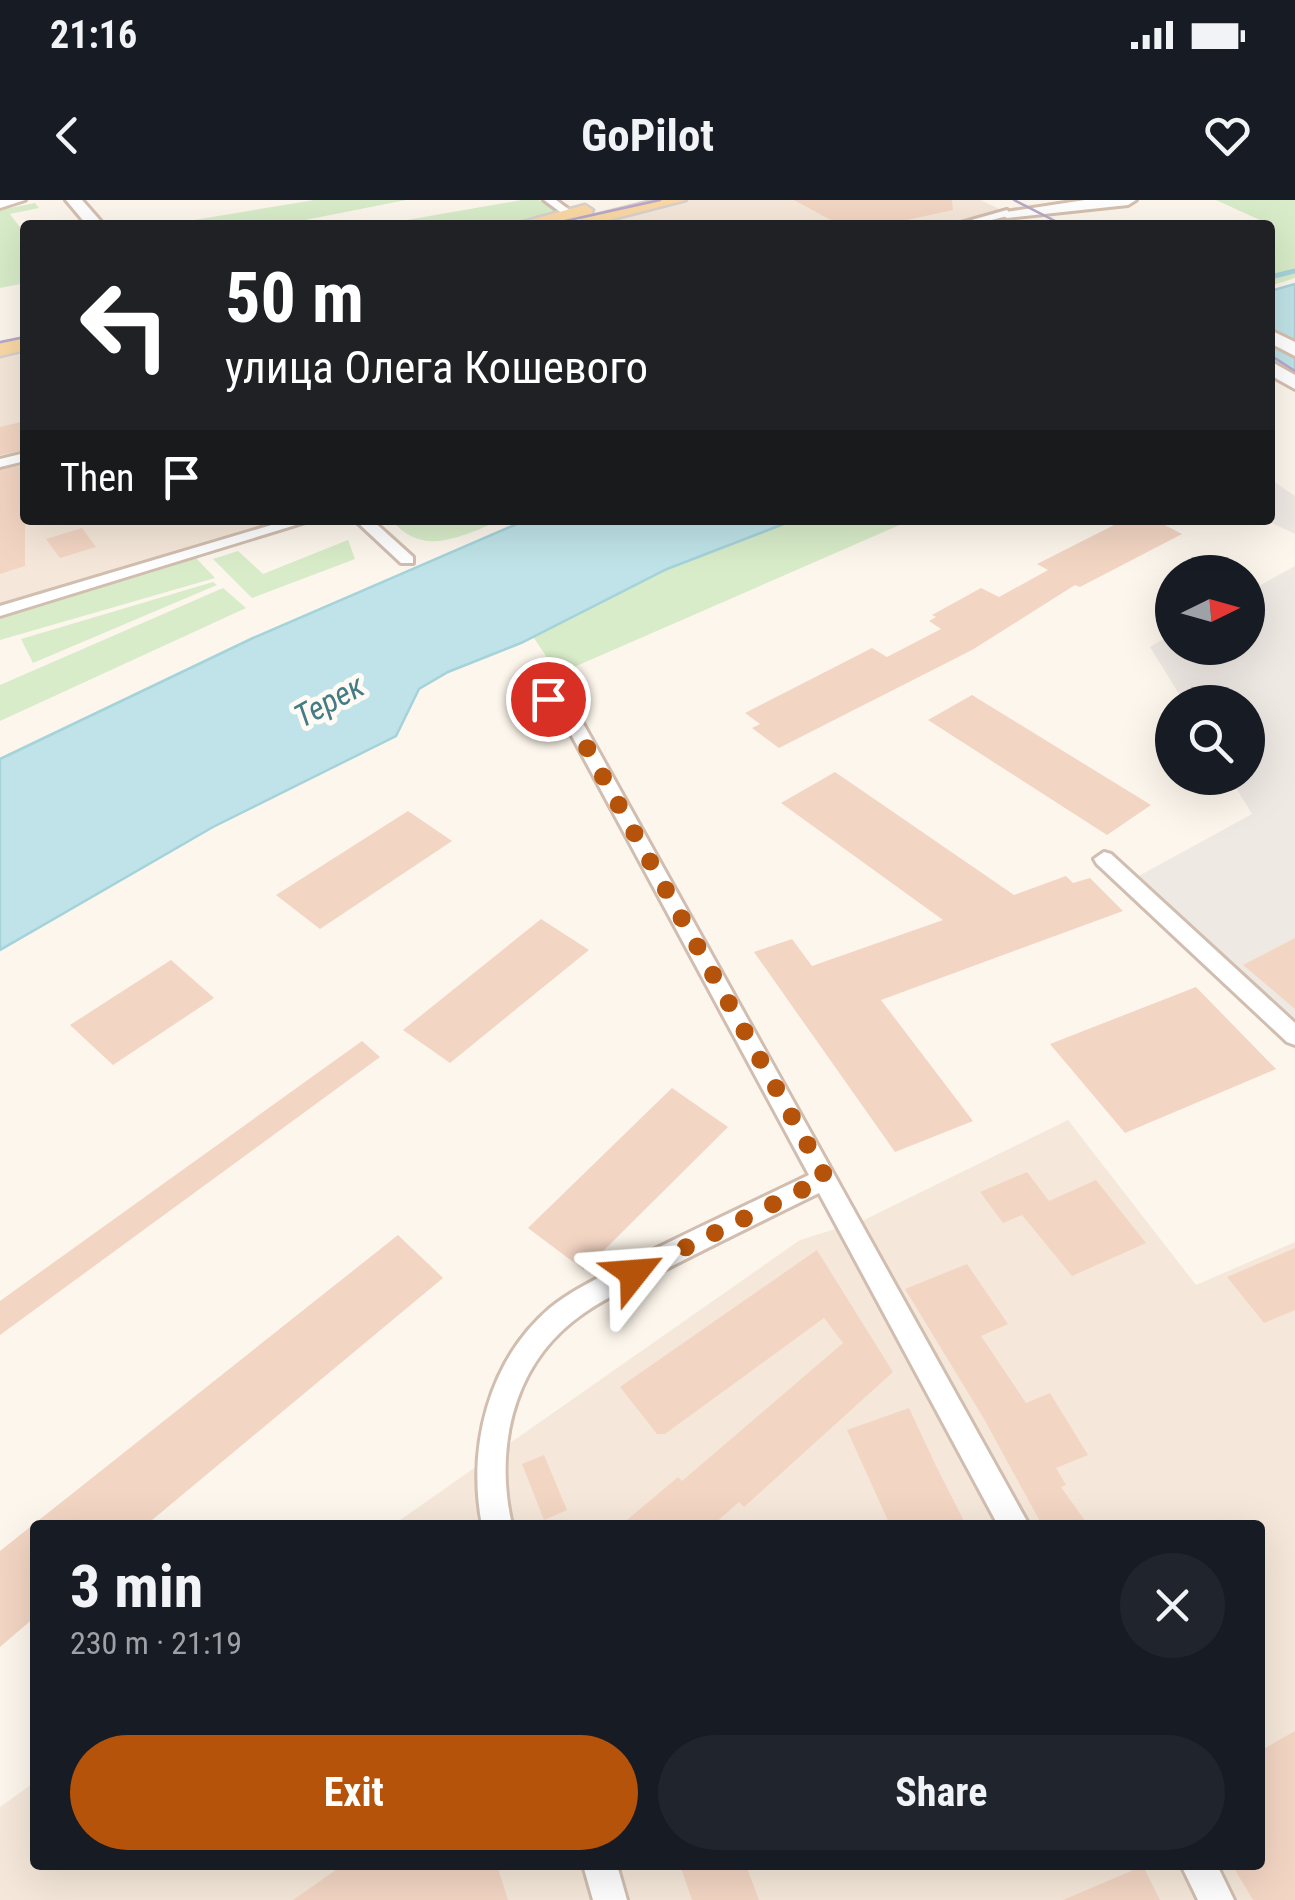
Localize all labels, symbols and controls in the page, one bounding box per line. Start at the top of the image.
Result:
text: 21:16 [50,13,137,57]
icon: back [40,108,95,163]
icon: heart [1200,108,1255,163]
text: GoPilot [581,109,714,162]
text: 50 m [225,257,364,339]
icon: left [60,260,190,390]
text: улица Олега Кошевого [225,341,648,394]
icon: arrive [154,450,209,505]
text: Then [60,456,134,500]
north arrow [1155,555,1265,665]
map controls [1155,555,1265,795]
pin [506,657,591,742]
water label: Терек [287,666,371,736]
icon: arrive [521,672,576,727]
button: search [1155,685,1265,795]
position arrow [582,1221,686,1325]
text: 3 min [70,1551,203,1622]
button: close [1120,1553,1225,1658]
text: 230 m · 21:19 [70,1624,242,1662]
button: Exit [70,1735,638,1850]
button: Share [658,1735,1225,1850]

